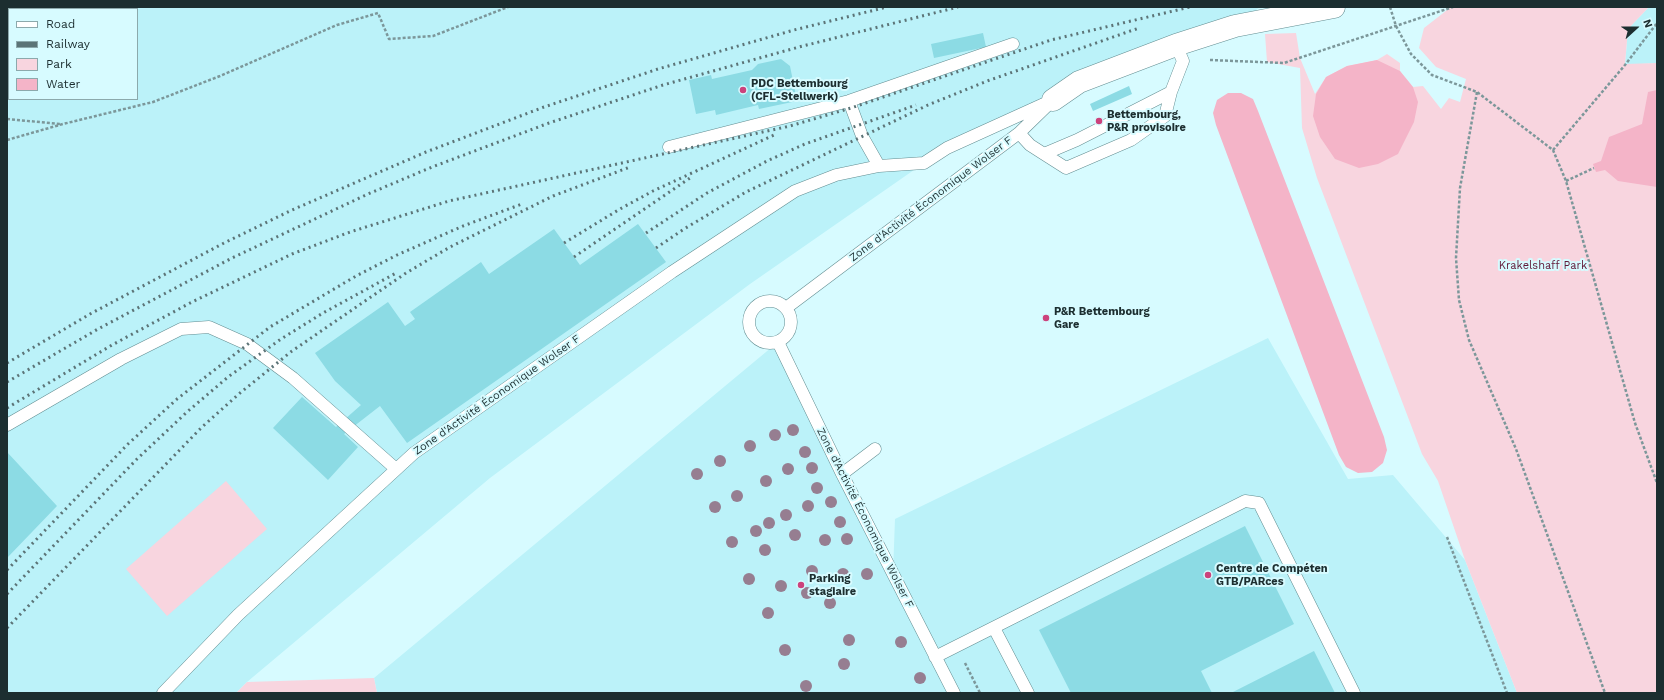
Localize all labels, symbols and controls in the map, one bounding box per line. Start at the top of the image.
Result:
legend [8,8,138,100]
north arrow [1616,8,1656,48]
text: Road [46,17,75,31]
text: N [1640,17,1655,30]
text: Railway [46,37,90,51]
text: Park [46,57,72,71]
text: Water [46,77,80,91]
place label: PDC Bettembourg (CFL-Stellwerk) [751,77,848,103]
marker: PDC Bettembourg (CFL-Stellwerk) [738,85,748,95]
place label: Bettembourg, P&R provisoire [1107,108,1186,134]
marker: Bettembourg, P&R provisoire [1094,116,1104,126]
street label: Zone d'Activité Économique Wolser F [847,134,1015,264]
park label: Krakelshaff Park [1499,259,1587,273]
place label: P&R Bettembourg Gare [1054,305,1150,331]
marker: P&R Bettembourg Gare [1041,313,1051,323]
street label: Zone d'Activité Économique Wolser F [411,332,583,458]
street label: Zone d'Activité Économique Wolser F [814,426,916,610]
place label: Centre de Compéten GTB/PARces [1216,562,1328,588]
marker: Centre de Compéten GTB/PARces [1203,570,1213,580]
place label: Parking stagiaire [809,572,856,598]
marker: Parking stagiaire [796,580,806,590]

